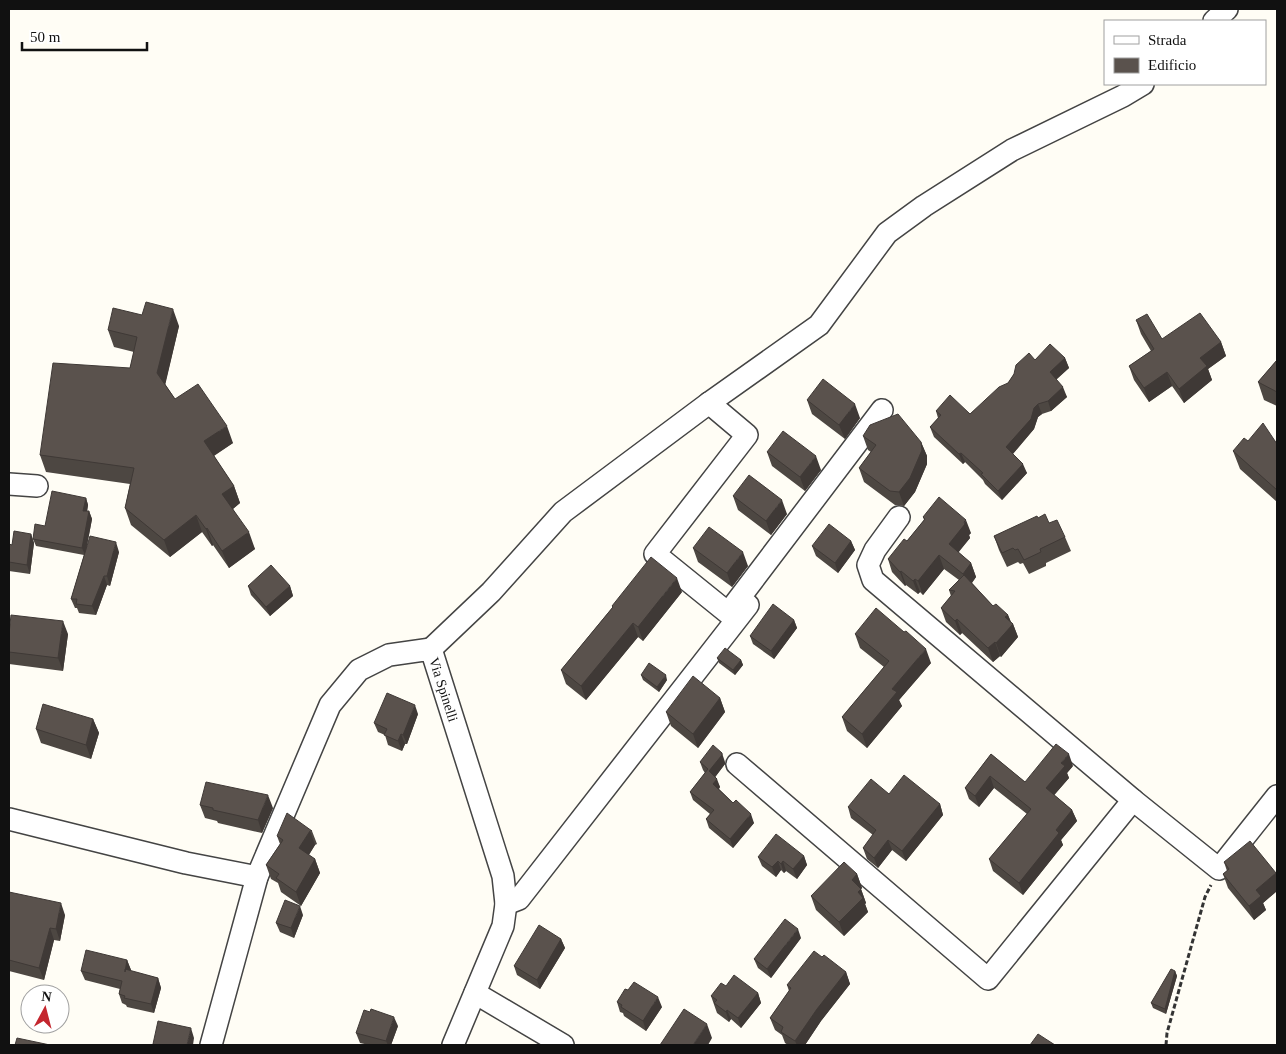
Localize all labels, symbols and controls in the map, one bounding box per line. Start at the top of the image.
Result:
scale bar [22,20,148,52]
legend [1104,20,1266,85]
text: 50 m [30,29,61,45]
text: Strada [1148,32,1187,48]
text: Edificio [1148,57,1196,73]
street label: Via Spinelli [426,656,461,724]
north arrow [20,984,70,1034]
text: N [41,989,52,1005]

